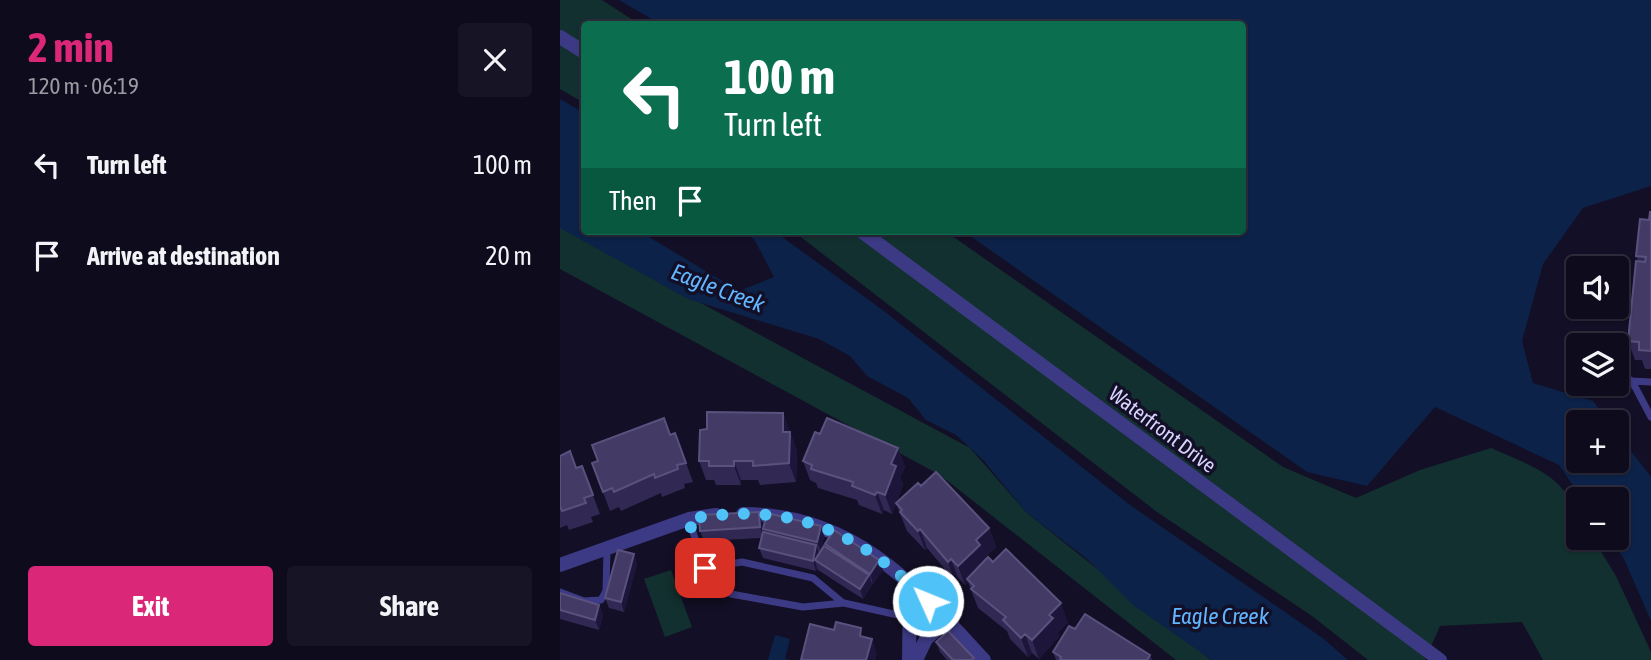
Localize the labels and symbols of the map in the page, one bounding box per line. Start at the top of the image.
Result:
water label: Eagle Creek [668,258,769,318]
street label: Waterfront Drive [1105,381,1221,477]
pin [675,538,735,598]
position arrow [891,564,965,638]
water label: Eagle Creek [1171,603,1270,629]

